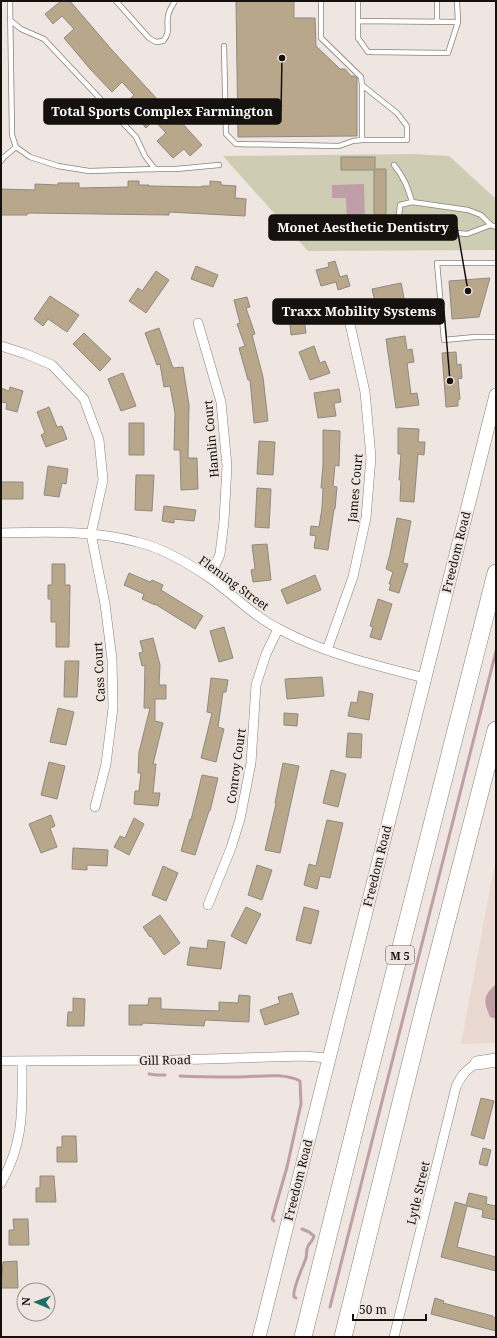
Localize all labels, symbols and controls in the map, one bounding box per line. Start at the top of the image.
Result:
callout: Total Sports Complex Farmington [44,99,281,124]
text: Total Sports Complex Farmington [51,102,273,120]
callout: Monet Aesthetic Dentistry [269,215,457,240]
text: Monet Aesthetic Dentistry [277,218,449,236]
callout: Traxx Mobility Systems [273,299,444,324]
text: Traxx Mobility Systems [282,302,436,320]
street label: Hamlin Court [199,399,223,479]
street label: James Court [343,453,366,524]
street label: Freedom Road [438,509,474,594]
street label: Fleming Street [195,552,273,614]
street label: Cass Court [89,642,109,702]
street label: Conroy Court [222,727,250,805]
street label: Freedom Road [359,823,395,908]
road number: M 5 [386,946,414,964]
street label: Gill Road [139,1051,192,1069]
street label: Freedom Road [280,1137,316,1222]
street label: Lytle Street [402,1159,434,1227]
north arrow [16,1282,56,1322]
scale bar [353,1296,426,1322]
text: N [18,1297,33,1306]
text: 50 m [359,1301,387,1318]

